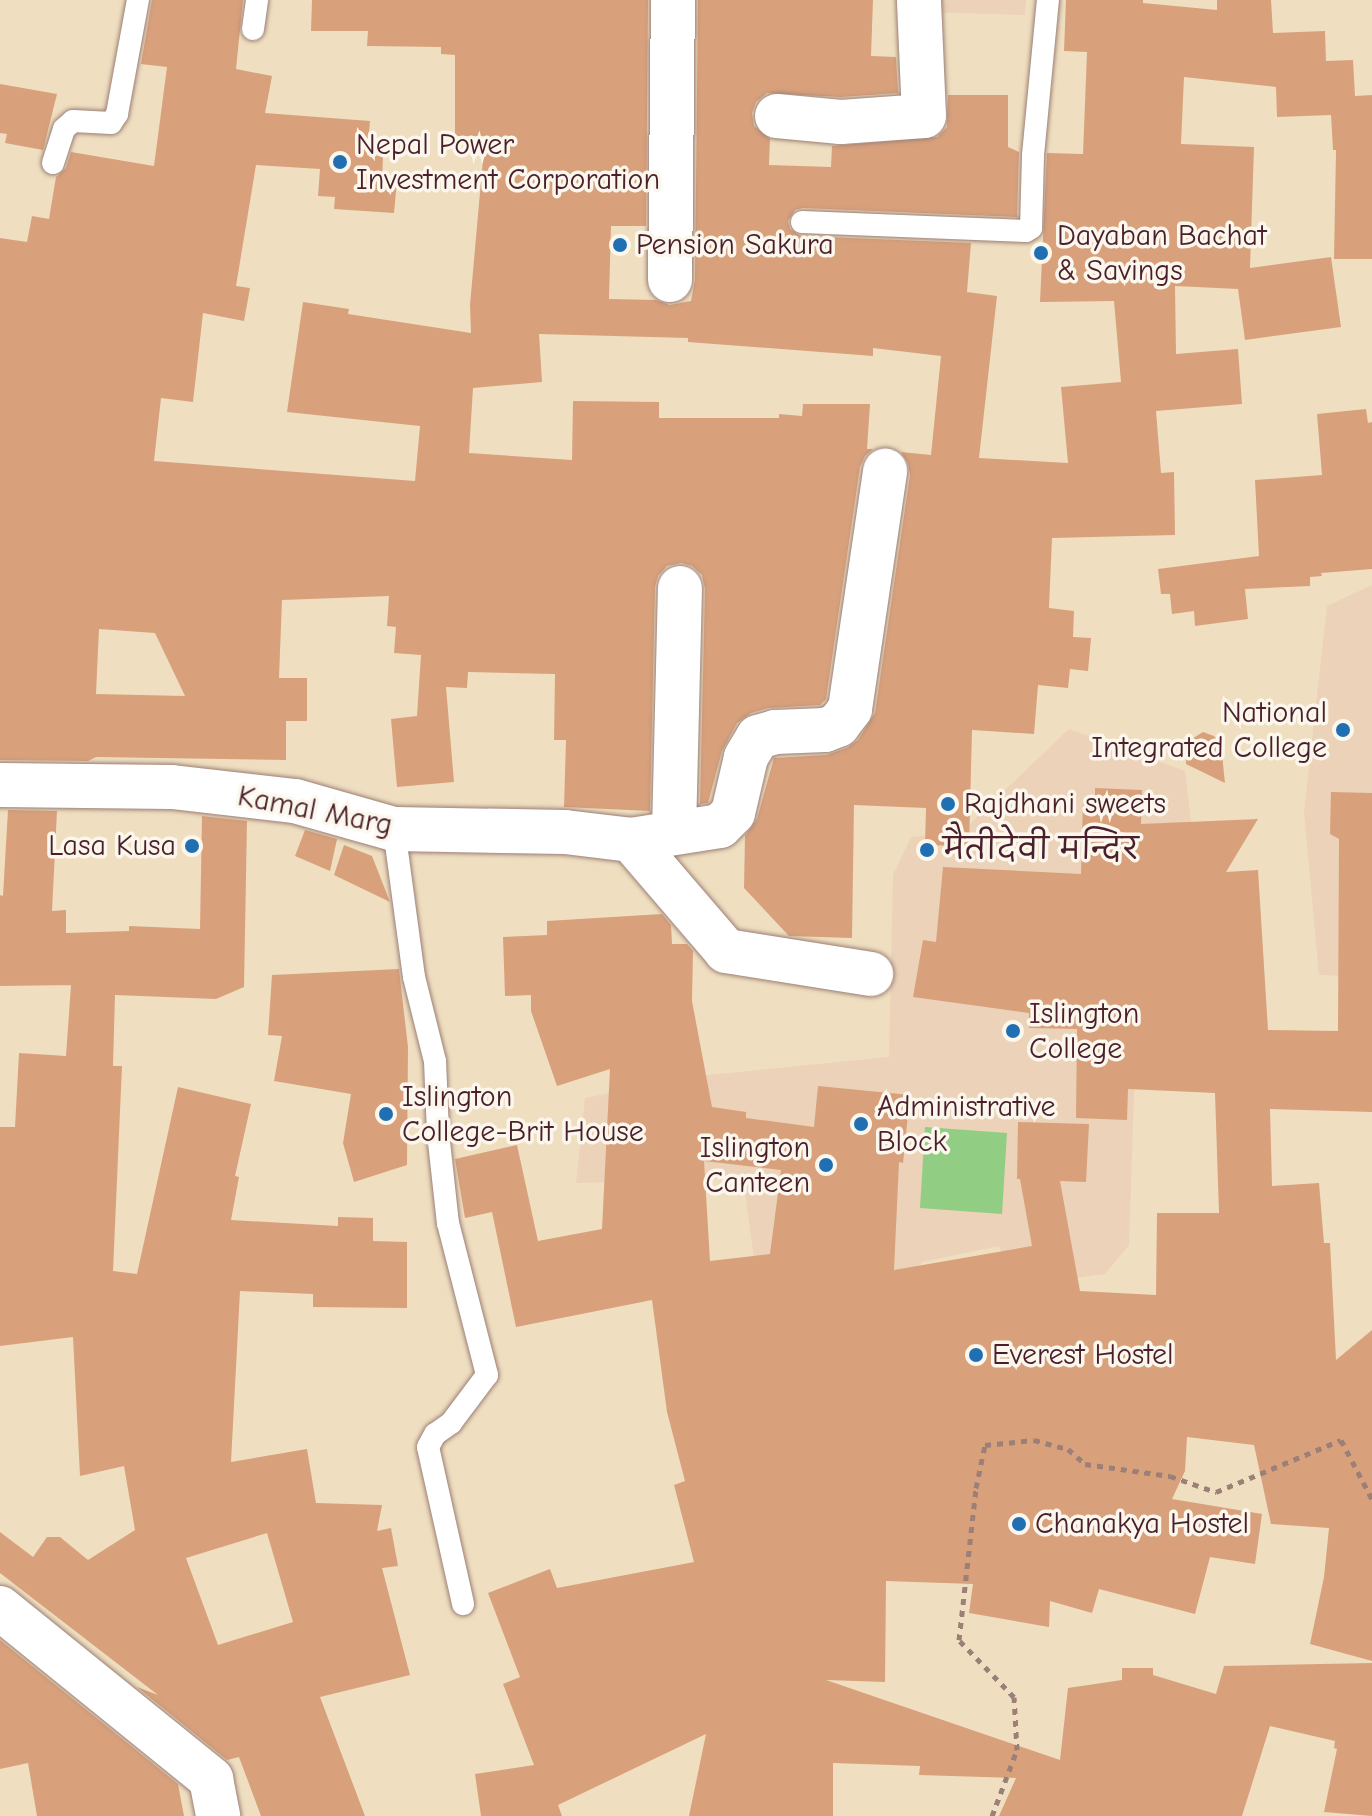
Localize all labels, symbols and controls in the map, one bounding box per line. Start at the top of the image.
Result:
place label: Nepal Power Investment Corporation [356,127,660,198]
marker: Nepal Power Investment Corporation [331,153,349,171]
place label: Dayaban Bachat & Savings [1057,218,1267,288]
place label: Pension Sakura [636,227,834,263]
marker: Pension Sakura [611,236,629,254]
marker: Dayaban Bachat & Savings [1032,244,1050,262]
place label: National Integrated College [1091,695,1327,766]
marker: National Integrated College [1334,721,1352,739]
street label: Kamal Marg [235,778,395,844]
place label: Rajdhani sweets [964,786,1166,822]
marker: Rajdhani sweets [939,795,957,813]
place label: Lasa Kusa [48,828,176,864]
place label: मैतीदेवी मन्दिर [943,832,1139,868]
marker: Lasa Kusa [183,837,201,855]
marker: मैतीदेवी मन्दिर [918,841,936,859]
place label: Islington College [1029,996,1139,1066]
marker: Islington College [1004,1022,1022,1040]
place label: Islington College-Brit House [402,1079,644,1150]
place label: Administrative Block [877,1089,1056,1160]
marker: Islington College-Brit House [377,1105,395,1123]
marker: Administrative Block [852,1115,870,1133]
place label: Islington Canteen [700,1130,810,1200]
marker: Islington Canteen [817,1156,835,1174]
place label: Everest Hostel [992,1337,1174,1373]
marker: Everest Hostel [967,1346,985,1364]
place label: Chanakya Hostel [1035,1506,1249,1542]
marker: Chanakya Hostel [1010,1515,1028,1533]

